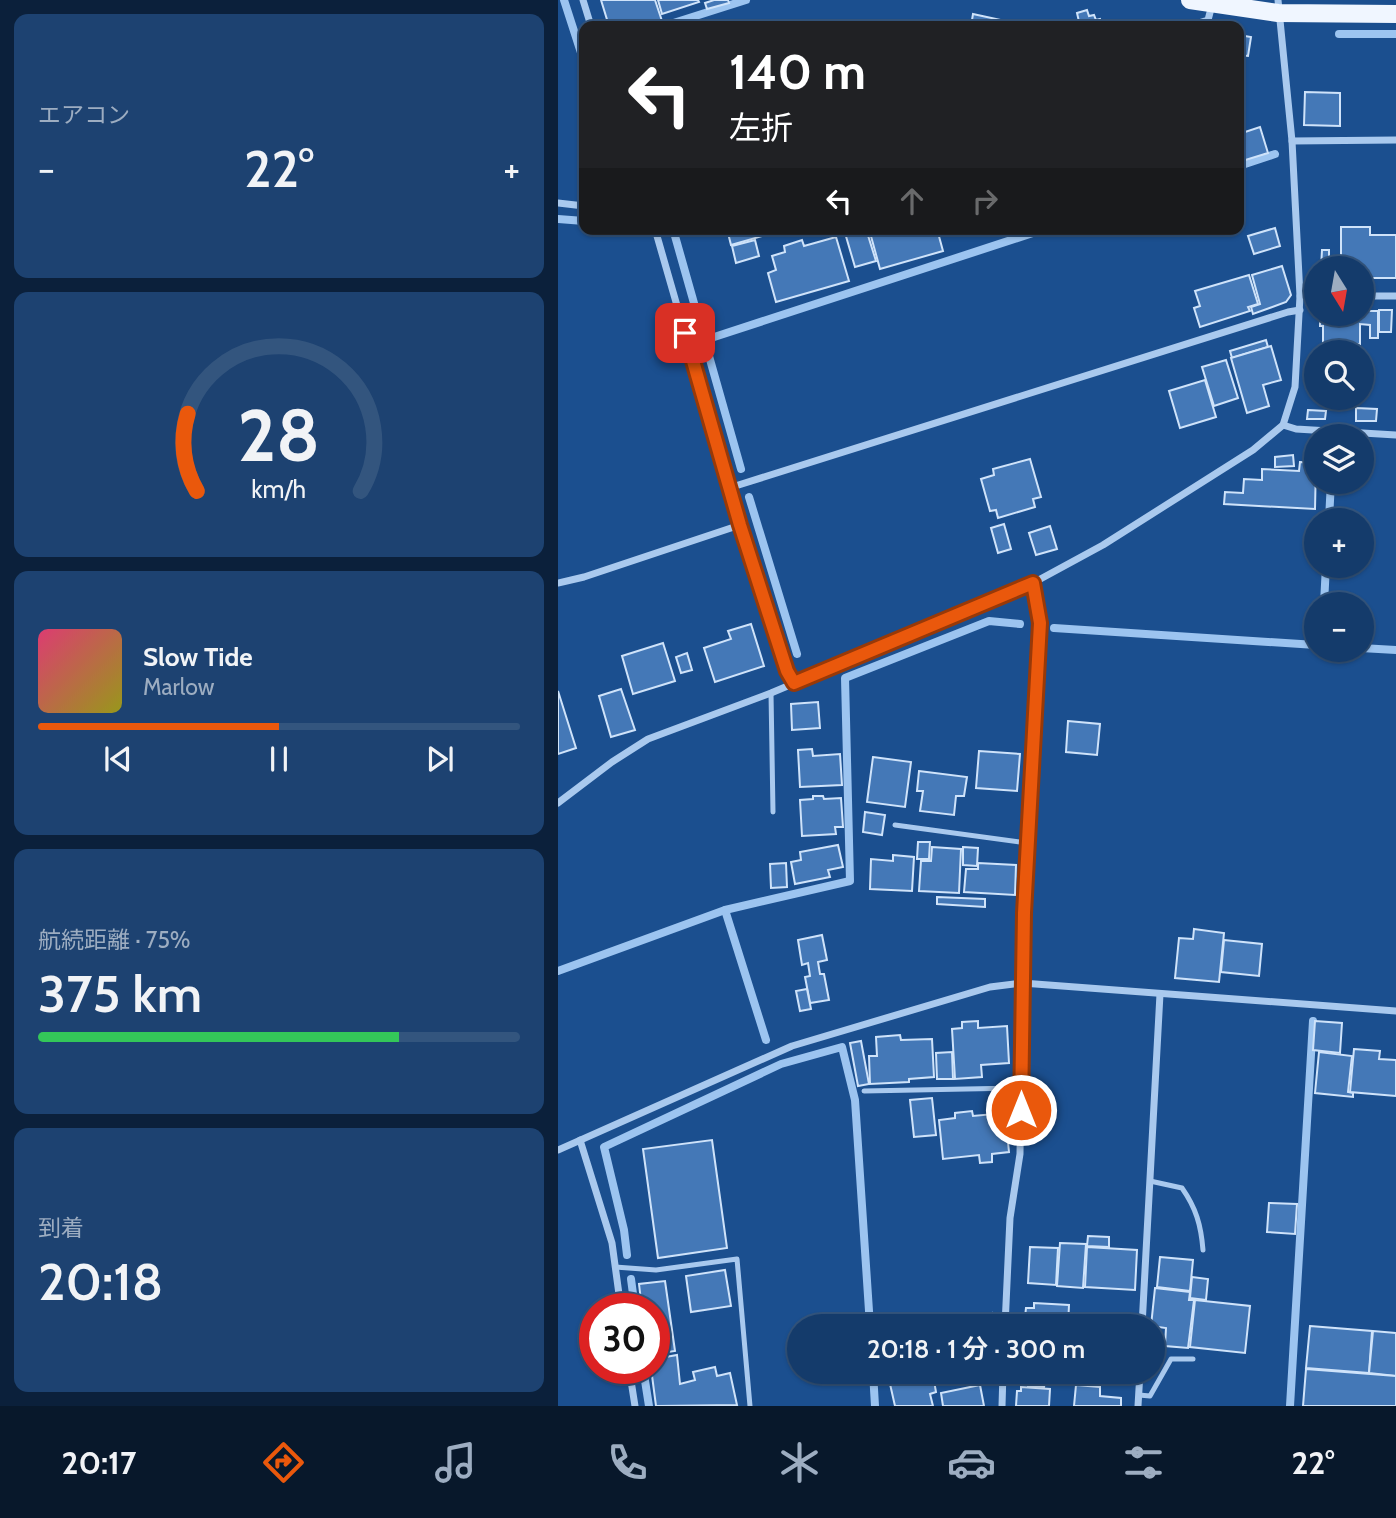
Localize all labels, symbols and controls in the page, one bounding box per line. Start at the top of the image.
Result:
text: 140 m [729,42,866,101]
icon: left [614,49,705,140]
text: エアコン [38,101,130,129]
text: 左折 [729,108,793,147]
text: 22° [244,137,314,200]
text: − [38,145,55,192]
text: + [503,145,520,192]
icon: left [820,182,858,220]
icon: ahead [893,182,931,220]
icon: right [966,182,1004,220]
north arrow [1304,256,1374,326]
map controls [1304,256,1374,662]
pin [655,303,715,363]
icon: arrive [666,314,704,352]
button: search [1304,340,1374,410]
text: 28 [238,391,320,479]
button: layers [1304,424,1374,494]
text: km/h [252,473,306,503]
button: + [1304,508,1374,578]
button: − [1304,592,1374,662]
text: Slow Tide [143,641,253,673]
text: Marlow [143,673,214,701]
icon: previous [99,740,137,778]
icon: pause [260,740,298,778]
icon: next [421,740,459,778]
text: 航続距離 · 75% [38,926,191,954]
text: 375 km [38,962,202,1025]
position arrow [984,1073,1058,1147]
text: 到着 [38,1214,84,1242]
text: 20:18 [38,1250,163,1313]
speed limit sign: 30 [579,1293,670,1384]
text: 20:18 · 1 分 · 300 m [867,1333,1085,1365]
icon: directions [259,1438,308,1487]
icon: music [431,1438,480,1487]
icon: phone [603,1438,652,1487]
icon: climate [775,1438,824,1487]
icon: car [947,1438,996,1487]
icon: filters [1119,1438,1168,1487]
text: 20:17 [62,1443,136,1482]
text: 22° [1291,1443,1334,1482]

